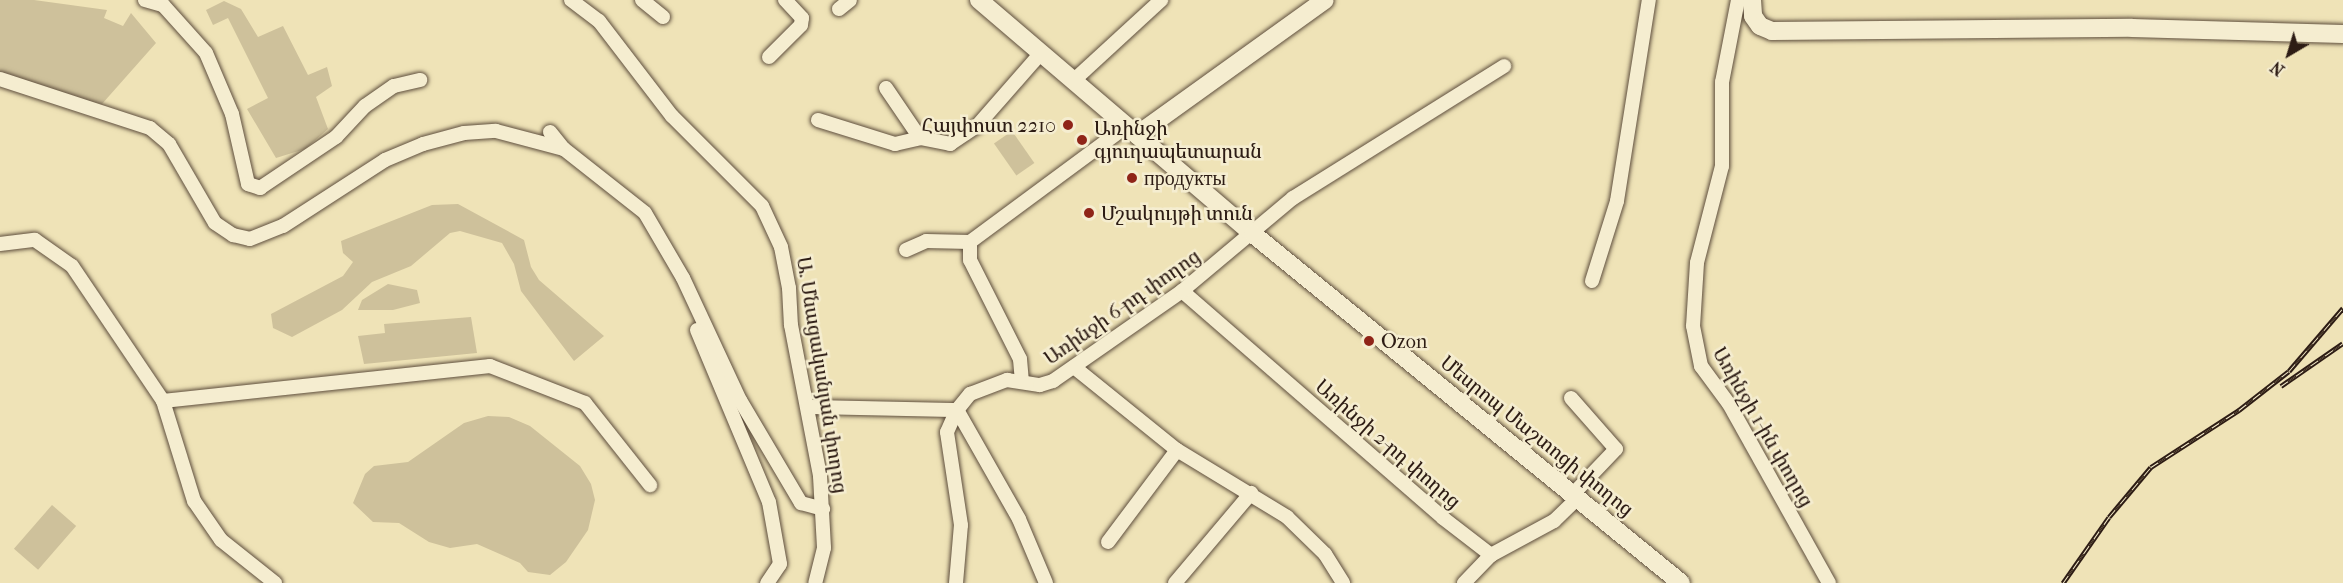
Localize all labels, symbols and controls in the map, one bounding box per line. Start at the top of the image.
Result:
north arrow [2259,24,2319,84]
text: N [2267,57,2288,80]
place label: Հայփոստ 2210 [922,113,1056,137]
place label: Առինջի գյուղապետարան [1094,116,1262,163]
marker: Հայփոստ 2210 [1061,118,1075,132]
marker: Առինջի գյուղապետարան [1075,133,1089,147]
place label: продукты [1144,166,1226,190]
marker: продукты [1125,171,1139,185]
place label: Մշակույթի տուն [1101,201,1253,225]
marker: Մշակույթի տուն [1082,206,1096,220]
street label: Առինջի 6-րդ փողոց [1039,244,1205,370]
street label: Ա. Մնացականյան փողոց [791,255,853,495]
place label: Ozon [1381,329,1427,353]
marker: Ozon [1362,334,1376,348]
street label: Առինջի 1-ին փողոց [1707,343,1819,511]
street label: Մեսրոպ Մաշտոցի փողոց [1436,351,1638,521]
street label: Առինջի 2-րդ փողոց [1310,374,1466,514]

